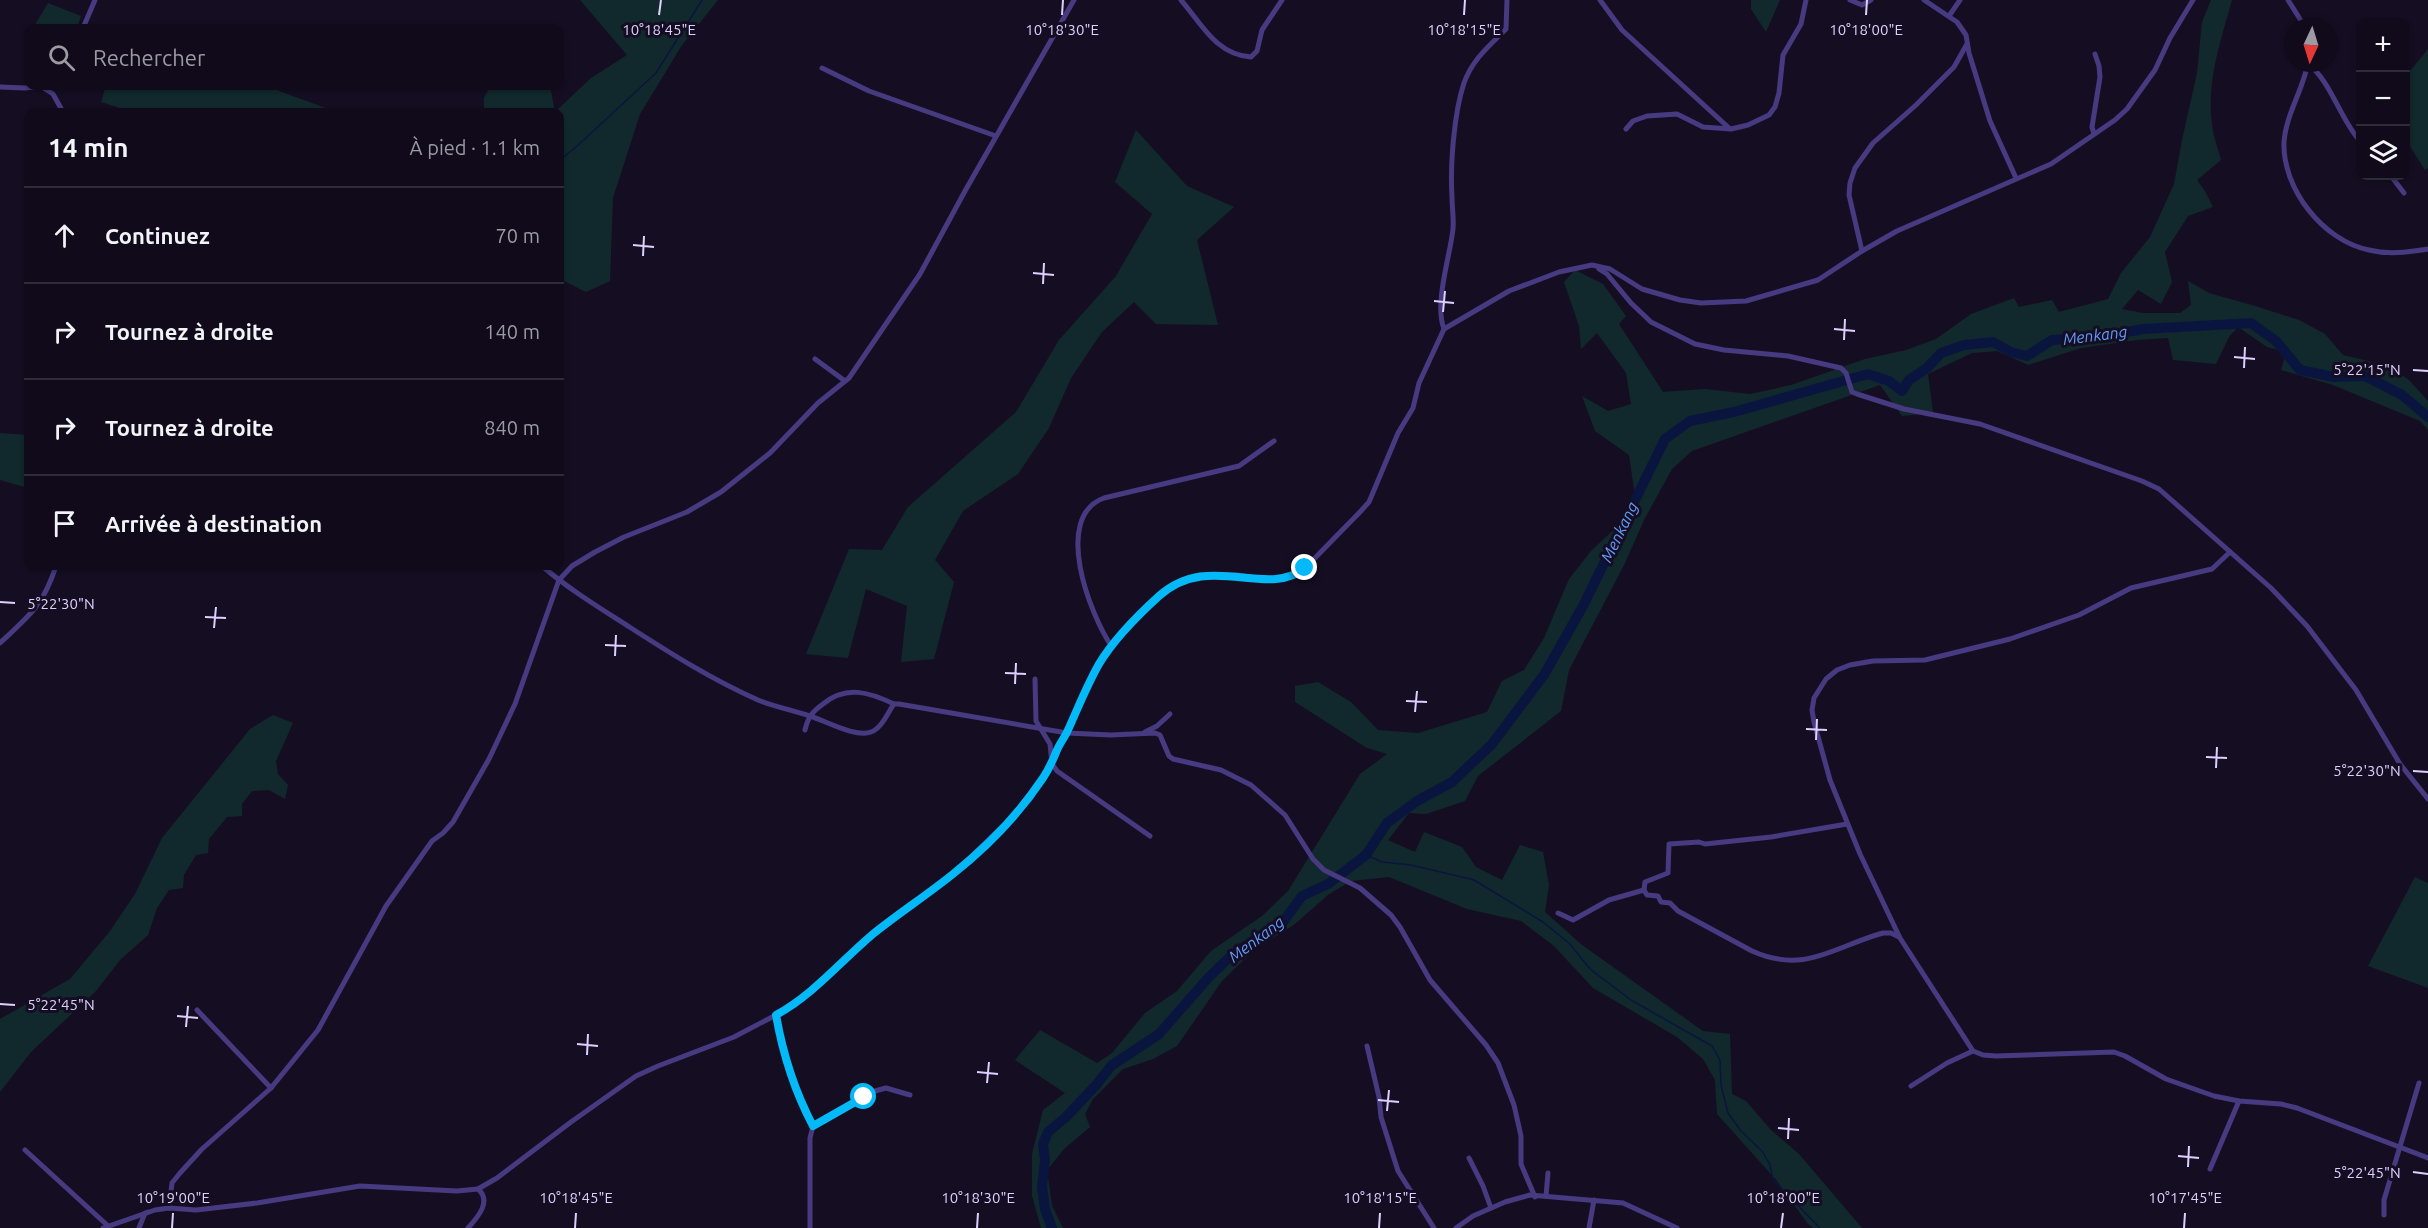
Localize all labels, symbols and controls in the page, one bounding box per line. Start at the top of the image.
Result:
north arrow [2284,18,2338,72]
map controls [2356,18,2410,180]
button: + [2356,18,2410,72]
text: 10°18'45"E [622,21,696,38]
text: 10°18'30"E [1025,21,1099,38]
text: 10°18'15"E [1427,21,1501,38]
text: 10°18'00"E [1829,21,1903,38]
search box [24,24,564,90]
icon: search [45,41,78,74]
text: Rechercher [93,45,205,70]
button: − [2356,72,2410,126]
button: layers [2356,126,2410,180]
text: 14 min [48,133,128,162]
text: À pied · 1.1 km [410,136,540,159]
icon: ahead [48,219,81,252]
text: Continuez [105,223,210,248]
text: 70 m [496,224,540,247]
icon: right [48,315,81,348]
text: Tournez à droite [105,319,274,344]
text: 140 m [484,320,540,343]
water label: Menkang [2062,322,2129,348]
text: 5°22'15"N [2333,361,2401,378]
icon: right [48,411,81,444]
text: Tournez à droite [105,415,274,440]
text: 840 m [484,416,540,439]
water label: Menkang [1597,499,1641,565]
icon: arrive [48,507,81,540]
text: Arrivée à destination [105,511,322,536]
route end [1291,554,1317,580]
text: 5°22'30"N [27,595,95,612]
text: 5°22'30"N [2333,762,2401,779]
water label: Menkang [1225,912,1287,966]
text: 5°22'45"N [27,996,95,1013]
route start [850,1083,876,1109]
text: 5°22'45"N [2333,1164,2401,1181]
text: 10°19'00"E [136,1189,210,1206]
text: 10°18'45"E [539,1189,613,1206]
text: 10°18'30"E [941,1189,1015,1206]
text: 10°18'15"E [1343,1189,1417,1206]
text: 10°18'00"E [1746,1189,1820,1206]
text: 10°17'45"E [2148,1189,2222,1206]

